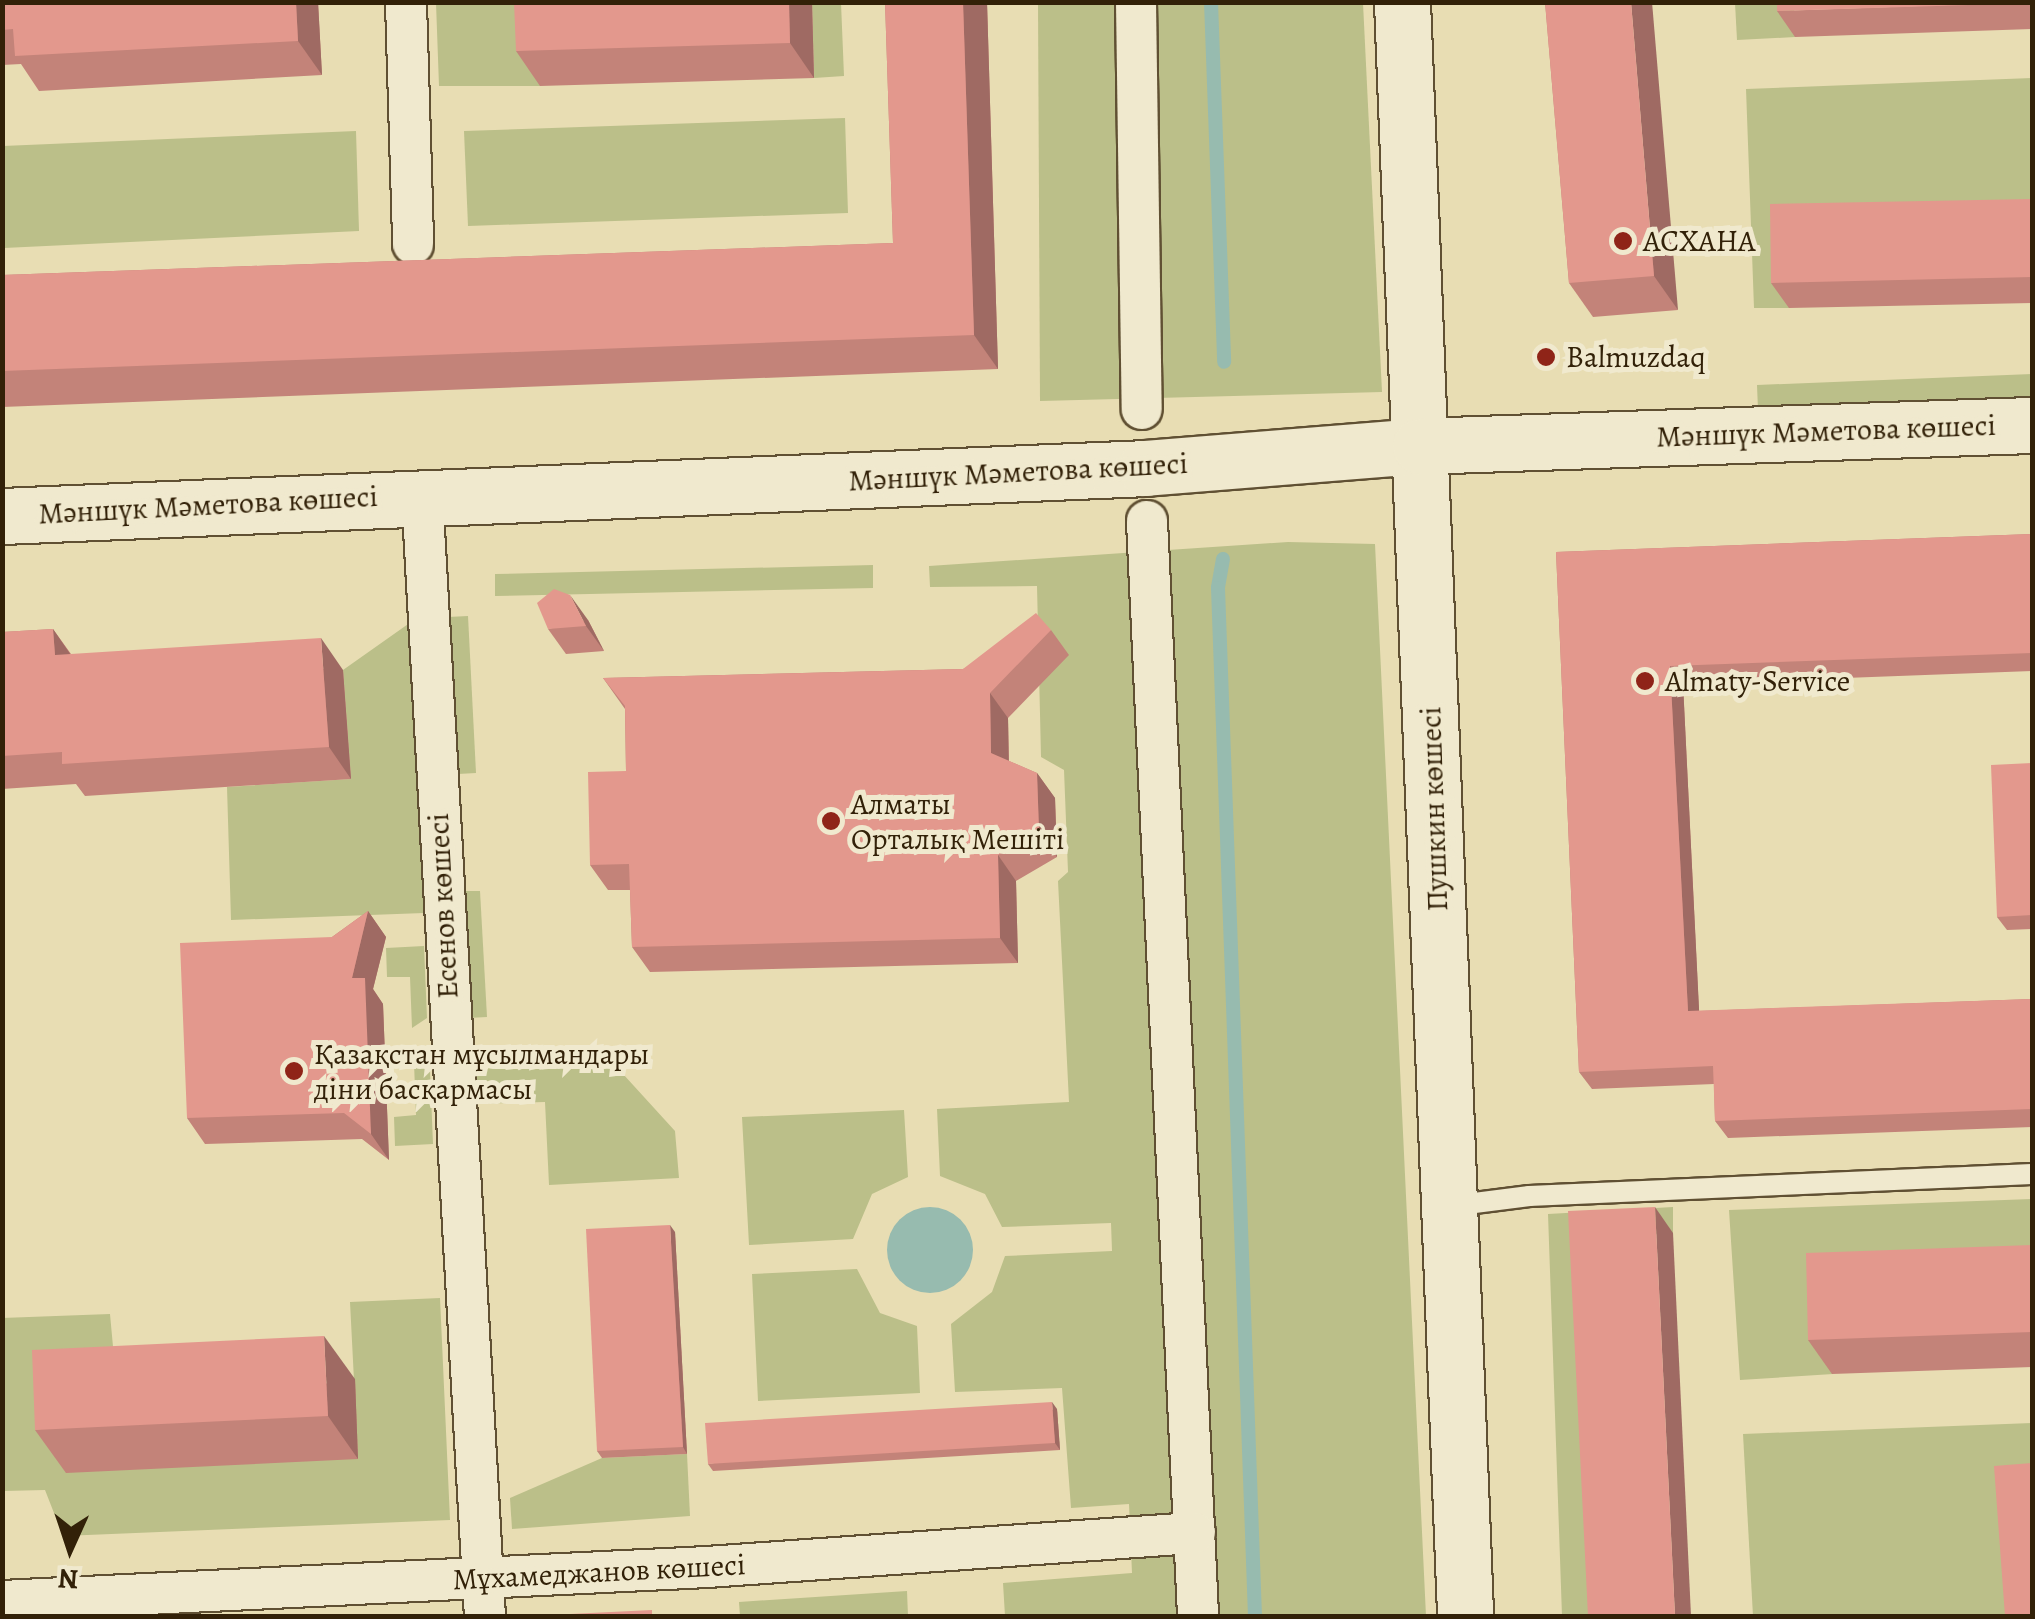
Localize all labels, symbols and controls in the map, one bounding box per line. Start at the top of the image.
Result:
place label: ACXAHA [1643,223,1756,259]
marker: ACXAHA [1612,230,1634,252]
place label: Balmuzdaq [1566,339,1706,375]
marker: Balmuzdaq [1535,346,1557,368]
street label: Мәншүк Мәметова көшесі [1656,407,1996,455]
street label: Мәншүк Мәметова көшесі [847,445,1189,499]
street label: Мәншүк Мәметова көшесі [37,478,379,532]
place label: Almaty-Service [1665,663,1850,699]
marker: Almaty-Service [1634,670,1656,692]
street label: Пушкин көшесі [1412,706,1456,912]
place label: Алматы Орталық Мешіті [851,786,1065,856]
marker: Алматы Орталық Мешіті [820,810,842,832]
street label: Есенов көшесі [420,812,466,1000]
place label: Қазақстан мұсылмандары діни басқармасы [314,1036,649,1106]
marker: Қазақстан мұсылмандары діни басқармасы [283,1060,305,1082]
north arrow [20,1499,120,1599]
street label: Мұхамеджанов көшесі [452,1546,746,1598]
text: N [57,1559,80,1598]

